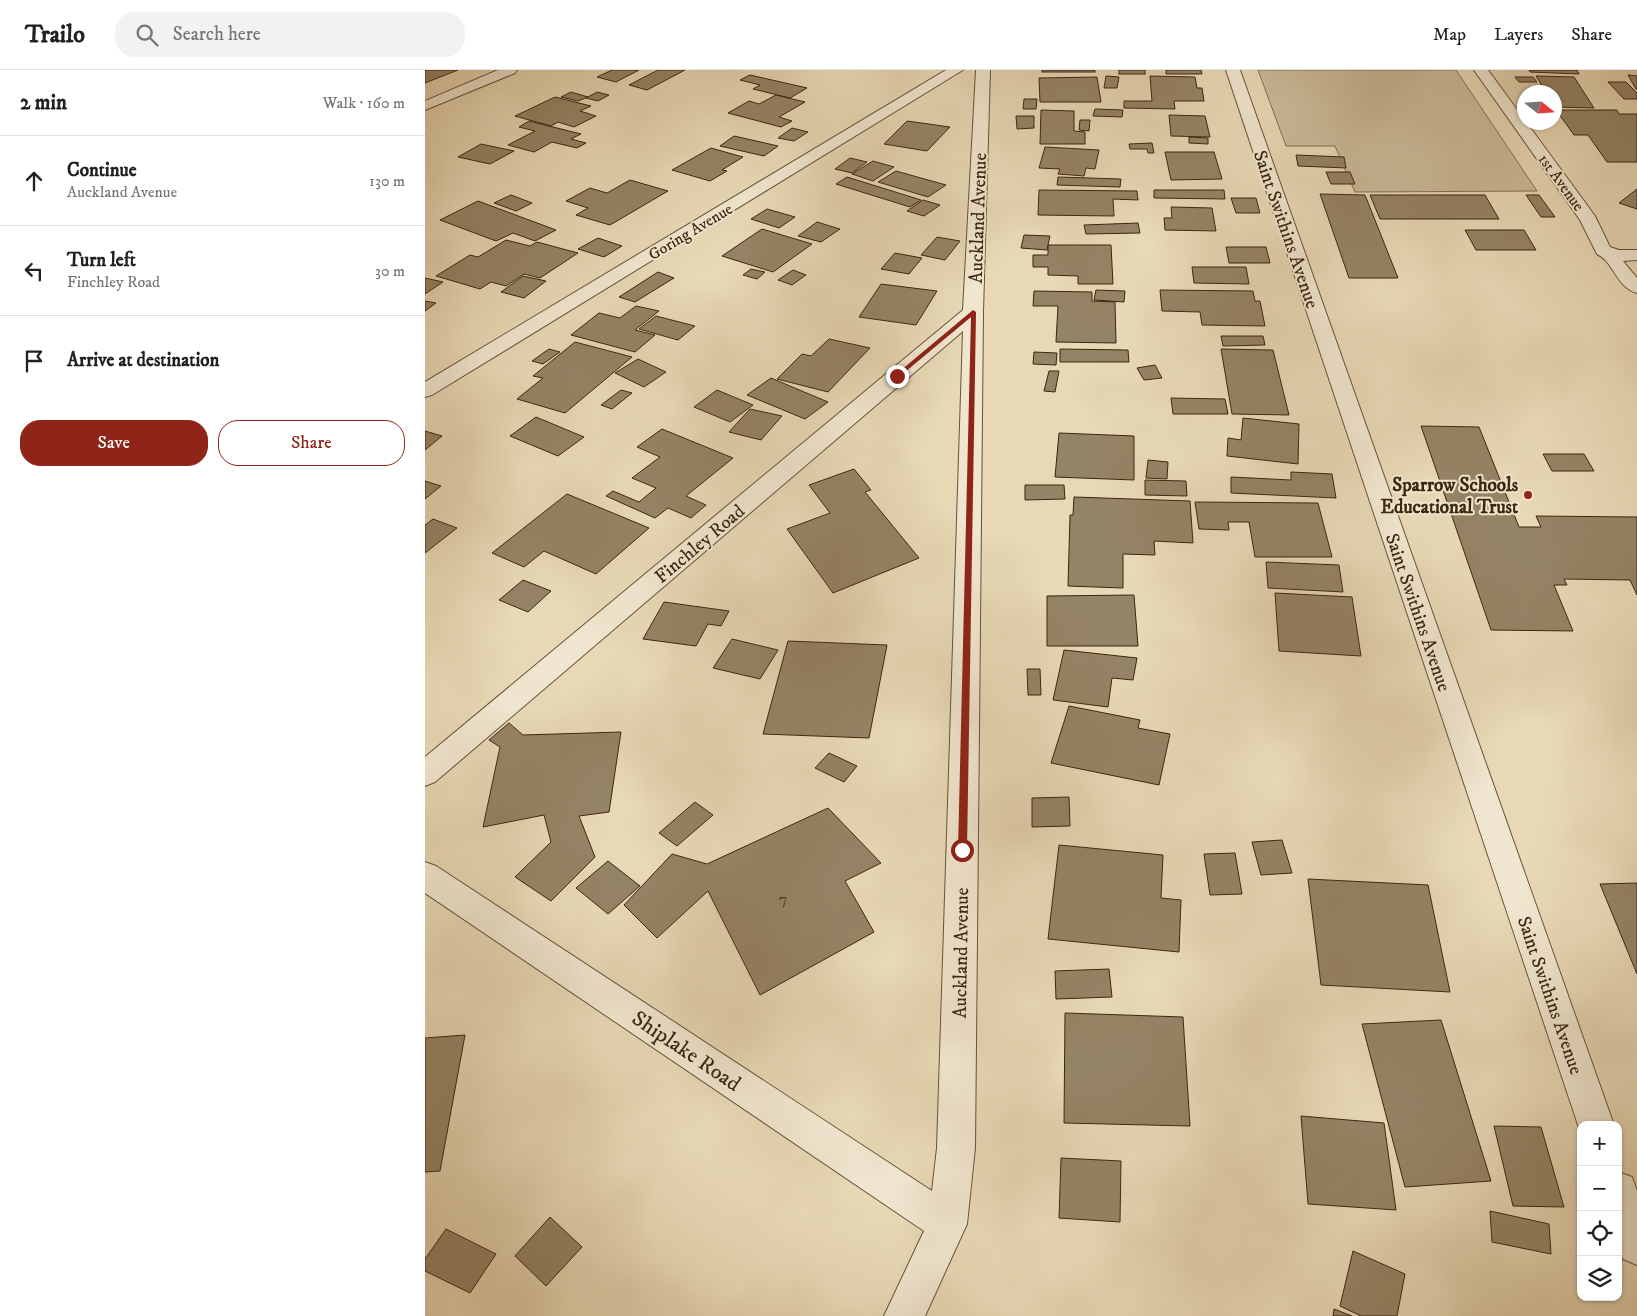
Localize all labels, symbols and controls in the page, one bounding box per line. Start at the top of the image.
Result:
search box [115,12,465,57]
text: Trailo [25,20,85,50]
icon: search [133,21,161,49]
text: Search here [173,23,261,46]
text: Map [1433,24,1466,46]
text: Layers [1494,24,1543,46]
text: Share [1571,24,1612,46]
north arrow [1517,85,1562,130]
text: 2 min [20,90,67,116]
text: Walk · 160 m [323,93,405,113]
street label: Saint Swithins Avenue [1248,147,1323,312]
street label: 1st Avenue [1534,150,1589,215]
street label: Auckland Avenue [965,152,992,284]
text: Continue [67,159,137,182]
icon: ahead [20,167,48,195]
text: 130 m [369,171,405,191]
text: Auckland Avenue [67,182,177,202]
street label: Goring Avenue [645,199,737,265]
text: Turn left [67,249,136,272]
icon: left [20,257,48,285]
text: 30 m [375,261,405,281]
text: Finchley Road [67,272,160,292]
icon: arrive [20,347,48,375]
text: Arrive at destination [67,349,219,372]
route end [886,365,909,388]
button: Save [20,420,208,466]
button: Share [218,420,405,466]
place label: Sparrow Schools Educational Trust [1381,474,1519,519]
marker: Sparrow Schools Educational Trust [1522,489,1534,501]
street label: Finchley Road [650,499,750,588]
street label: Saint Swithins Avenue [1380,530,1455,695]
route start [951,839,974,862]
street label: Auckland Avenue [949,887,974,1019]
house number: 7 [779,889,787,909]
street label: Saint Swithins Avenue [1512,913,1587,1078]
street label: Shiplake Road [626,1005,746,1098]
map controls [1577,1121,1622,1301]
button: + [1577,1121,1622,1166]
button: − [1577,1166,1622,1211]
button: locate [1577,1211,1622,1256]
button: layers [1577,1256,1622,1301]

